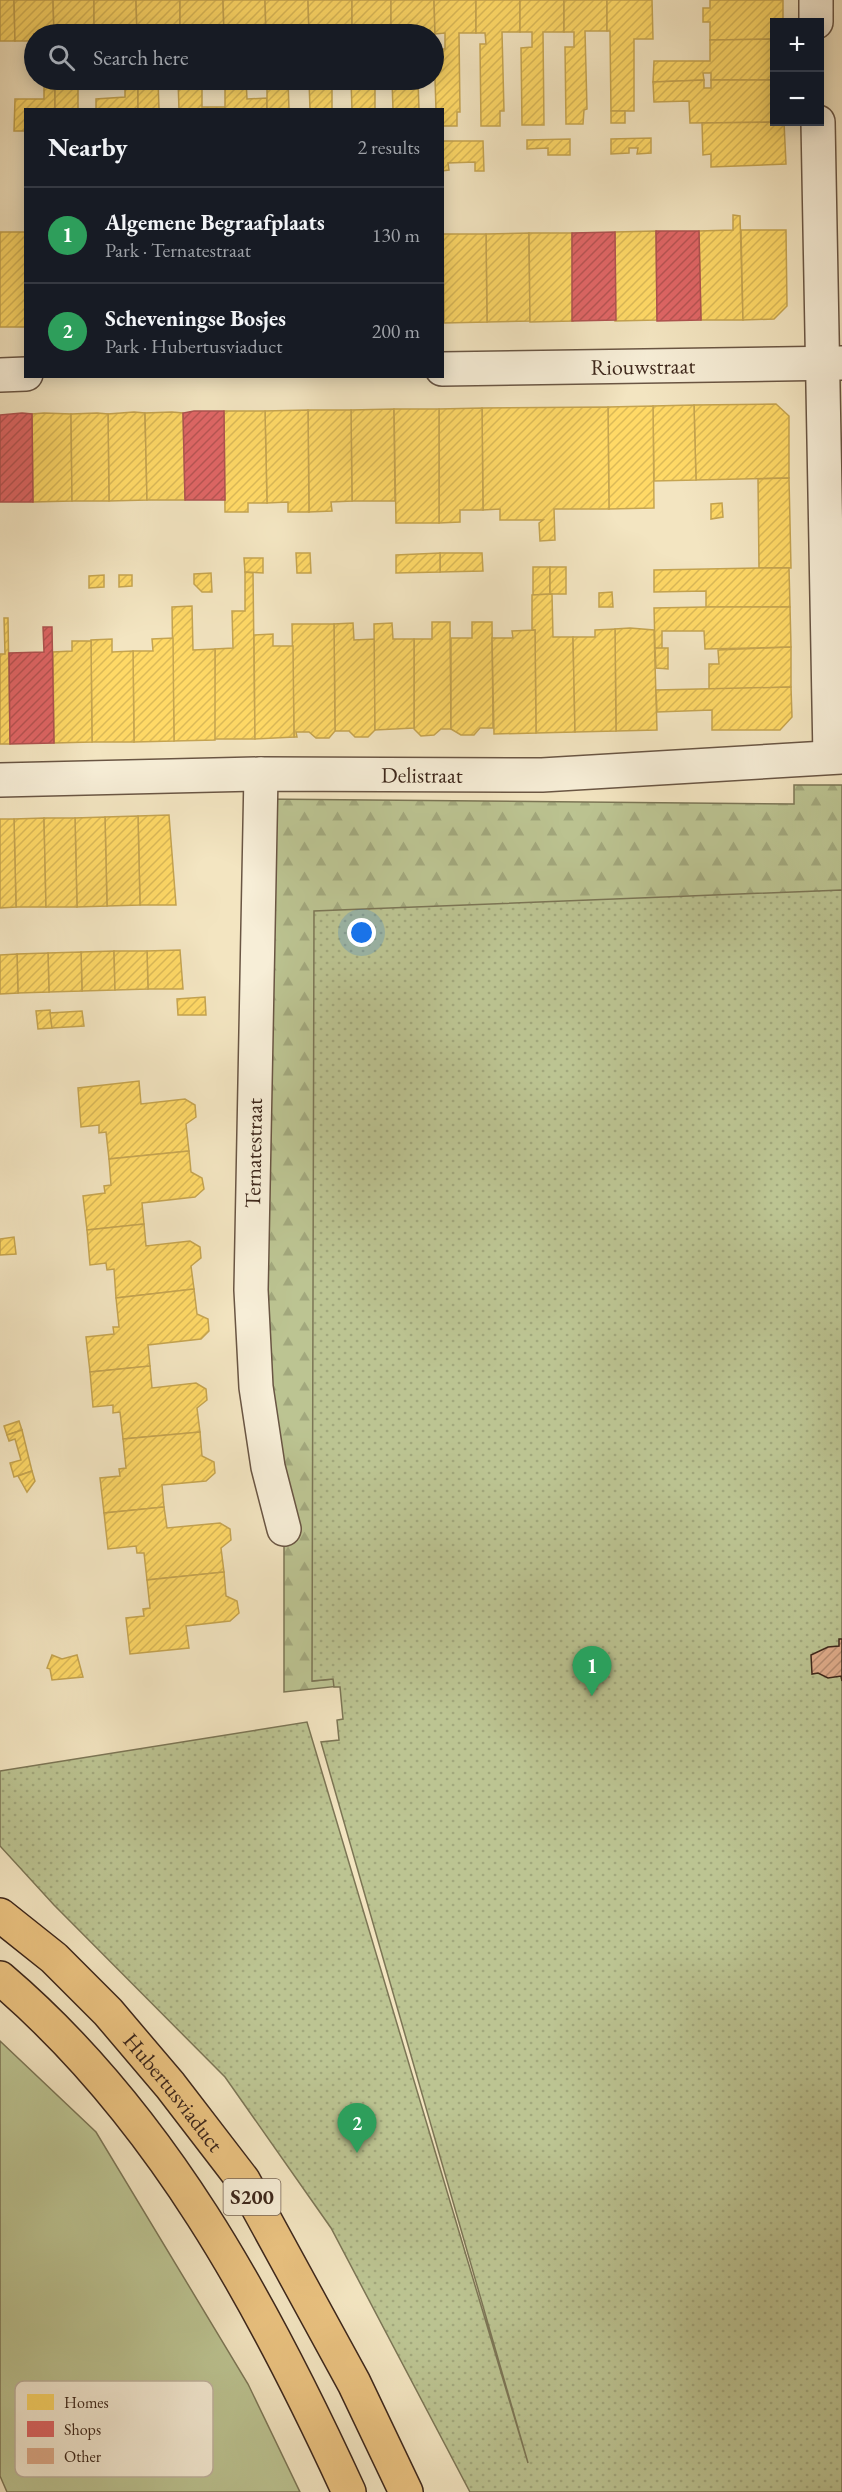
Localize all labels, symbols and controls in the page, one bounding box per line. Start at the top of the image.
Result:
map controls [770,18,824,126]
button: + [770,18,824,72]
search box [24,24,444,90]
icon: search [45,41,78,74]
text: Search here [93,43,188,72]
button: − [770,72,824,126]
text: Nearby [48,130,128,164]
text: 2 results [357,134,420,160]
text: Algemene Begraafplaats [105,208,325,237]
text: 1 [62,222,73,248]
text: 130 m [372,222,420,248]
text: Park · Ternatestraat [105,237,251,263]
text: Scheveningse Bosjes [105,304,286,333]
text: 2 [62,318,73,344]
text: 200 m [372,318,420,344]
text: Park · Hubertusviaduct [105,333,283,359]
street label: Riouwstraat [591,351,696,382]
street label: Delistraat [381,760,463,790]
your location [347,918,376,947]
street label: Ternatestraat [238,1098,269,1208]
pin: 1 [572,1646,612,1696]
street label: Hubertusviaduct [117,2027,230,2158]
pin: 2 [338,2104,376,2153]
road number: S200 [224,2179,280,2215]
legend [15,2381,213,2477]
text: Homes [64,2392,109,2413]
text: Shops [64,2419,101,2440]
text: Other [64,2446,102,2467]

